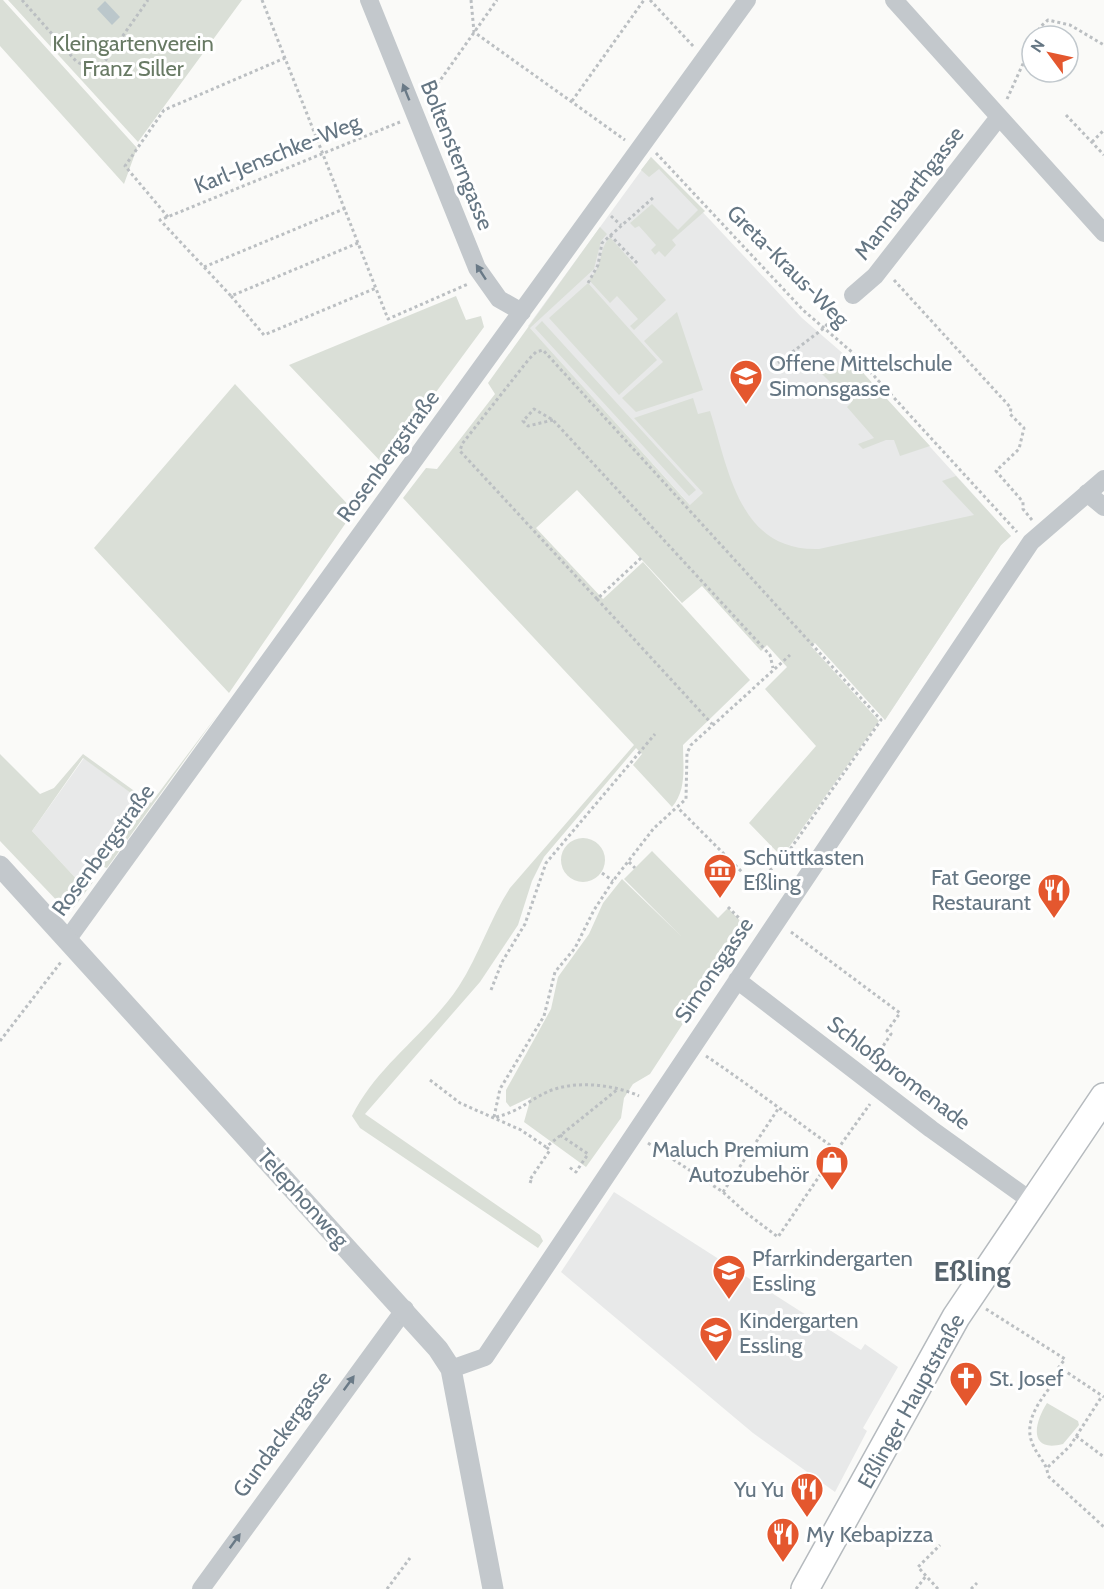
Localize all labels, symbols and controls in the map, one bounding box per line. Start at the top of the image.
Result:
north arrow [1020,24,1080,84]
park label: Kleingartenverein Franz Siller [52,30,214,82]
text: N [1027,36,1049,56]
street label: Boltensterngasse [415,76,499,234]
one-way arrow [401,83,411,101]
street label: Karl-Jenschke-Weg [190,108,365,200]
street label: Mannsbarthgasse [848,121,970,265]
street label: Greta-Kraus-Weg [721,199,855,333]
one-way arrow [475,264,486,281]
place label: Offene Mittelschule Simonsgasse [769,350,952,402]
school or university icon: Offene Mittelschule Simonsgasse [728,358,764,405]
street label: Rosenbergstraße [331,385,445,527]
street label: Rosenbergstraße [46,779,160,921]
place label: Schüttkasten Eßling [743,844,864,896]
museum icon: Schüttkasten Eßling [702,852,738,899]
place label: Fat George Restaurant [931,864,1032,916]
restaurant icon: Fat George Restaurant [1036,872,1072,919]
street label: Simonsgasse [669,912,759,1028]
street label: Schloßpromenade [822,1010,976,1136]
place label: Maluch Premium Autozubehör [652,1136,809,1188]
street label: Telephonweg [251,1143,355,1254]
shop icon: Maluch Premium Autozubehör [814,1144,850,1191]
place label: Pfarrkindergarten Essling [752,1245,913,1297]
school or university icon: Pfarrkindergarten Essling [711,1253,747,1300]
district label: Eßling [934,1254,1010,1288]
place label: Kindergarten Essling [739,1307,859,1359]
street label: Eßlinger Hauptstraße [852,1309,970,1493]
school or university icon: Kindergarten Essling [698,1315,734,1362]
church icon: St. Josef [948,1360,984,1407]
place label: St. Josef [989,1365,1064,1392]
street label: Gundackergasse [227,1366,337,1502]
one-way arrow [343,1376,355,1392]
restaurant icon: Yu Yu [789,1471,825,1518]
place label: Yu Yu [733,1476,784,1503]
restaurant icon: My Kebapizza [765,1516,801,1563]
place label: My Kebapizza [806,1521,934,1548]
one-way arrow [229,1534,241,1550]

